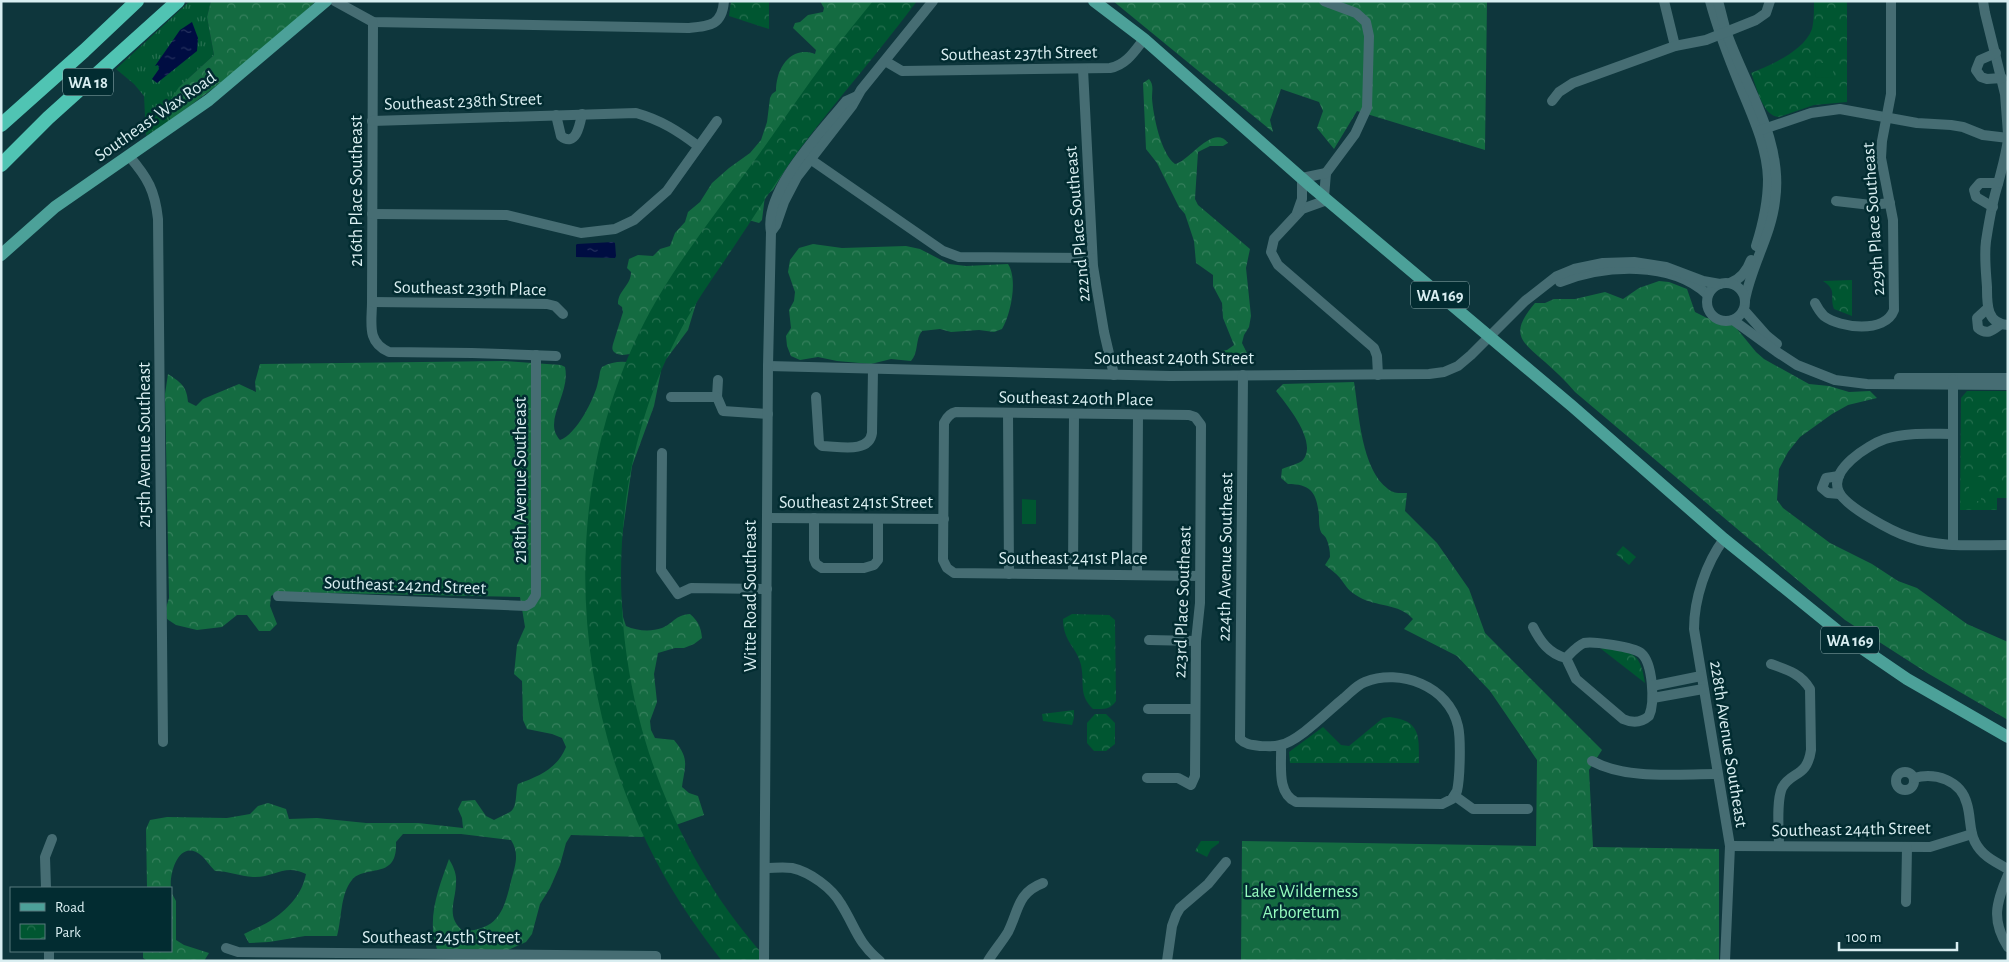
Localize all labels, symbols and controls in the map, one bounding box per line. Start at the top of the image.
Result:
street label: Southeast 237th Street [940,44,1098,64]
road number: WA 18 [63,68,113,95]
street label: Southeast Wax Road [92,68,219,165]
street label: Southeast 238th Street [384,90,542,114]
street label: 216th Place Southeast [348,115,366,267]
street label: 229th Place Southeast [1860,141,1888,296]
street label: 222nd Place Southeast [1062,145,1094,303]
street label: Southeast 239th Place [393,279,546,299]
road number: WA 169 [1411,282,1469,308]
street label: Southeast 240th Street [1094,350,1254,368]
street label: 215th Avenue Southeast [136,362,154,528]
street label: Southeast 240th Place [998,389,1154,409]
street label: 218th Avenue Southeast [512,396,530,563]
street label: 224th Avenue Southeast [1216,472,1236,642]
street label: Southeast 241st Street [779,494,933,512]
street label: Witte Road Southeast [742,520,760,672]
street label: 223rd Place Southeast [1171,525,1195,679]
street label: Southeast 241st Place [999,550,1148,568]
street label: Southeast 242nd Street [324,574,487,598]
road number: WA 169 [1821,626,1879,654]
street label: 228th Avenue Southeast [1706,659,1750,829]
street label: Southeast 244th Street [1771,820,1931,840]
park label: Lake Wilderness Arboretum [1244,883,1358,922]
legend [10,887,172,952]
text: Road [55,900,85,915]
scale bar [1839,920,1956,952]
text: Park [55,925,81,940]
street label: Southeast 245th Street [362,929,520,947]
text: 100 m [1846,930,1881,945]

